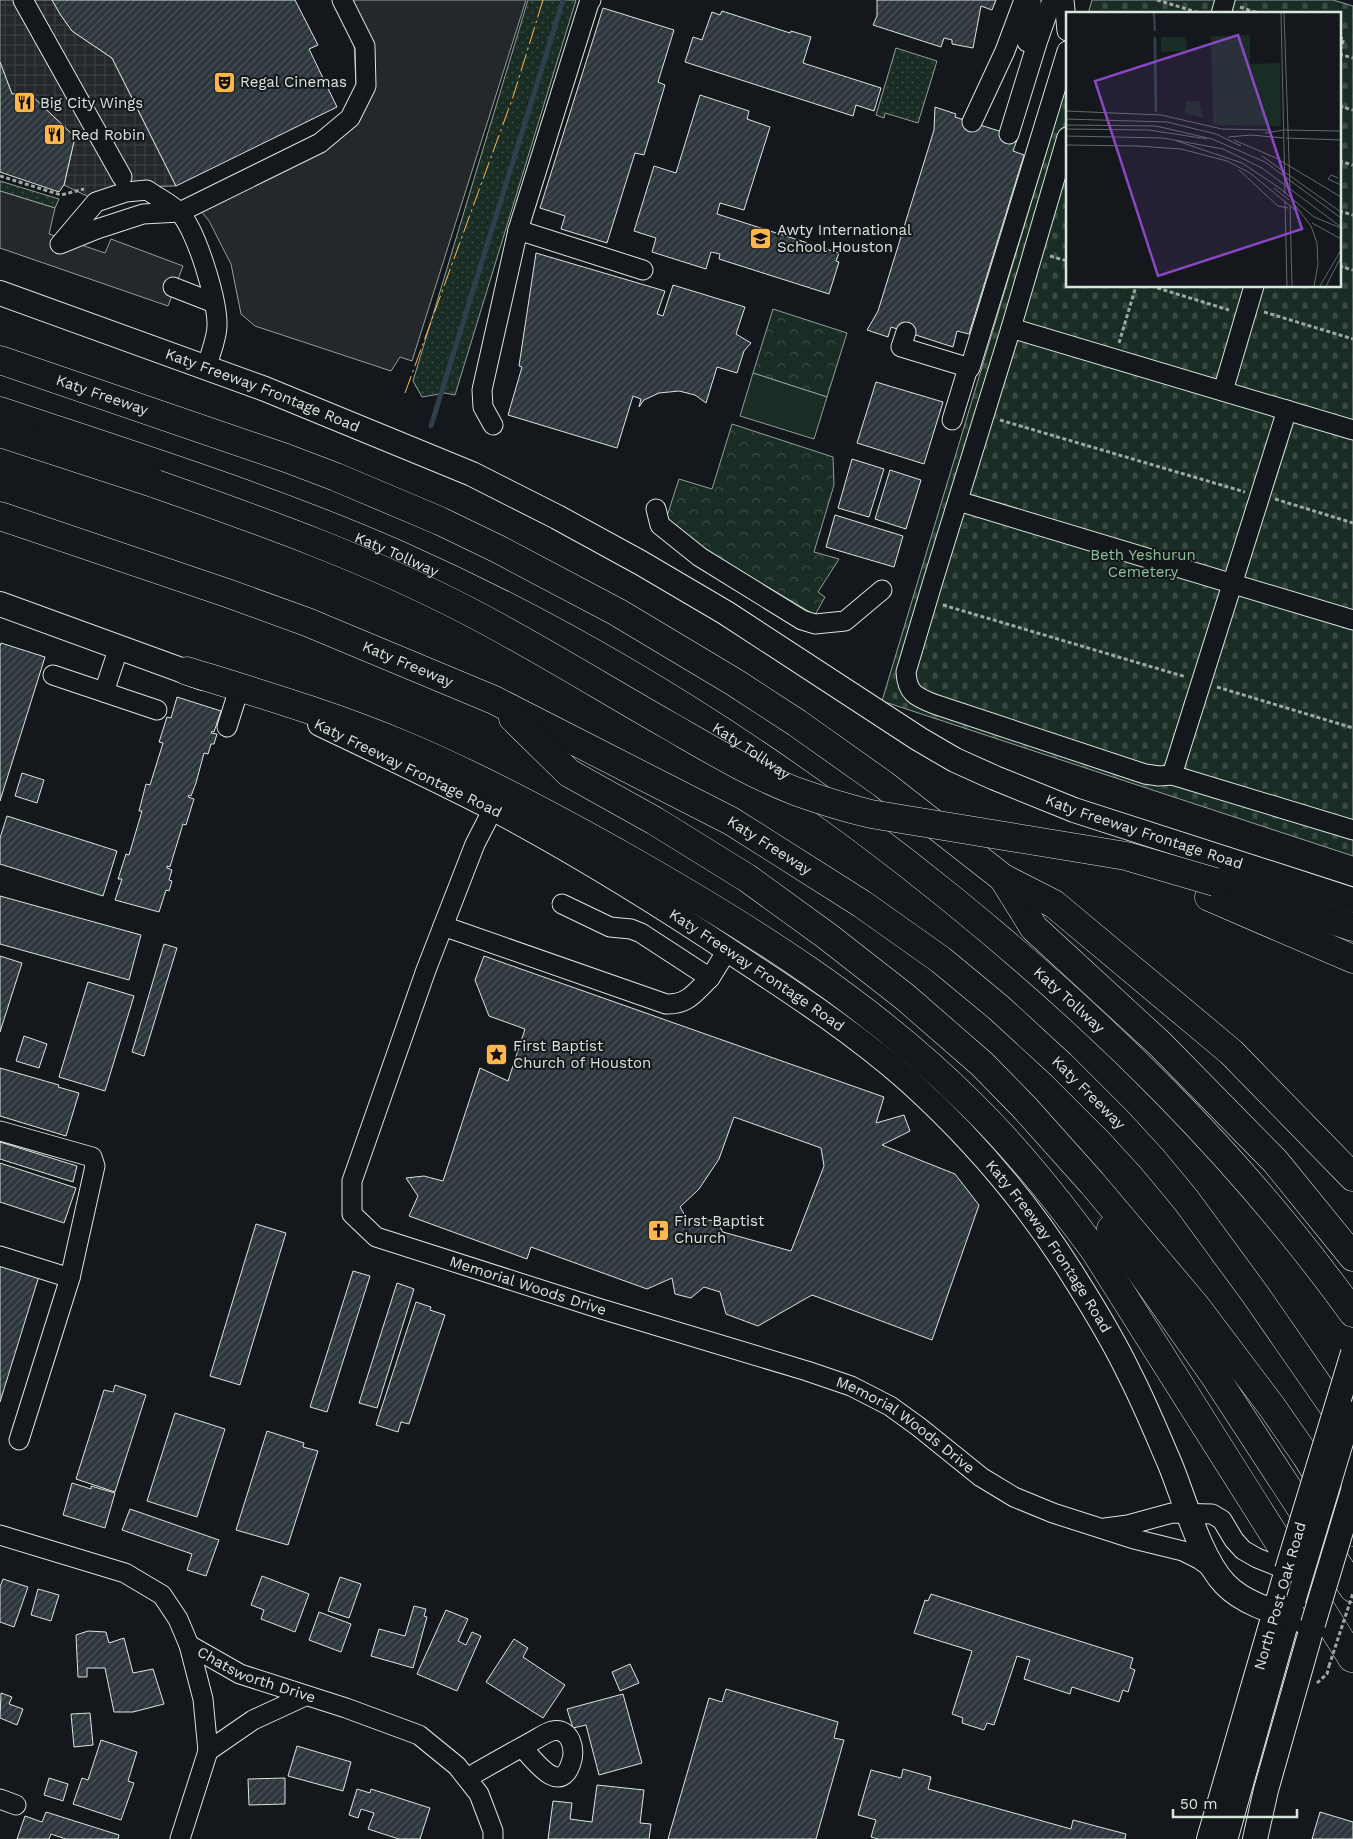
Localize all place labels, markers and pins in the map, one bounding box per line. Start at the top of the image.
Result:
theatre icon: Regal Cinemas [212,70,236,94]
place label: Regal Cinemas [240,73,347,91]
restaurant icon: Big City Wings [12,91,36,115]
place label: Big City Wings [40,94,143,112]
restaurant icon: Red Robin [43,123,67,147]
place label: Red Robin [71,126,145,144]
place label: Awty International School Houston [777,221,912,256]
school or university icon: Awty International School Houston [749,227,773,251]
place label: First Baptist Church of Houston [513,1037,651,1072]
place icon: First Baptist Church of Houston [485,1043,509,1067]
place label: First Baptist Church [674,1212,765,1247]
church icon: First Baptist Church [646,1218,670,1242]

